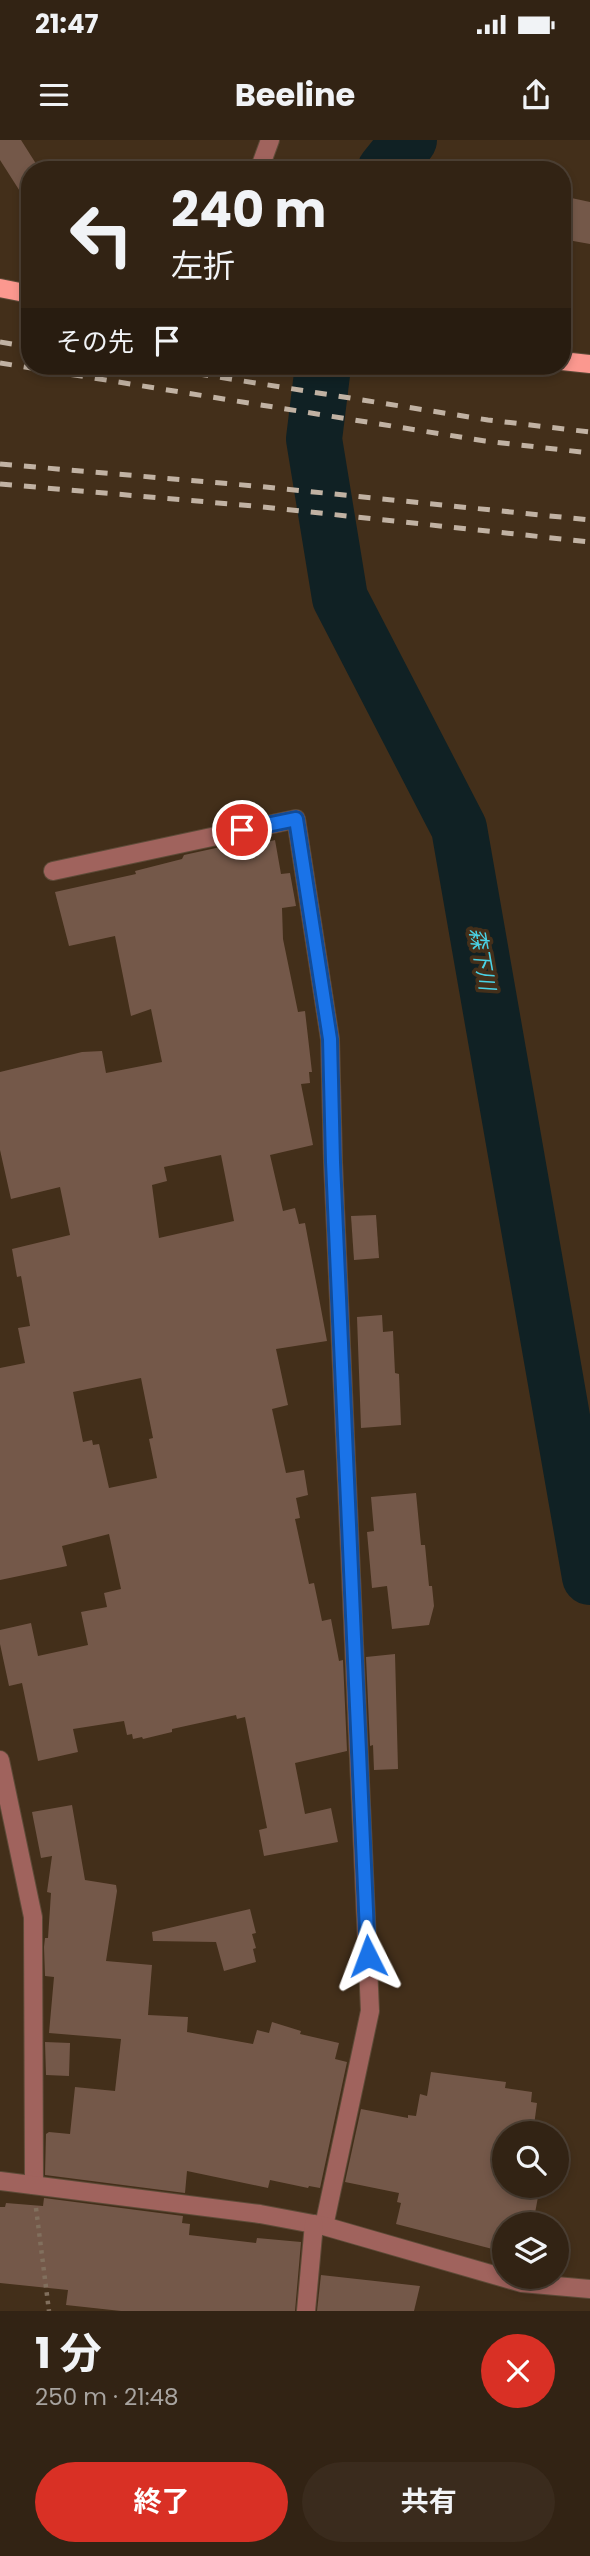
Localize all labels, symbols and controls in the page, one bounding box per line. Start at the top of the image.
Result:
text: 21:47 [35,6,99,42]
text: Beeline [235,72,355,117]
icon: menu [35,76,73,114]
icon: share [517,76,555,114]
text: 240 m [171,176,326,244]
icon: left [56,189,147,280]
text: 左折 [171,243,235,288]
icon: arrive [148,322,186,360]
text: その先 [56,324,134,360]
pin [212,800,272,860]
icon: arrive [223,811,261,849]
water label: 森下川 [463,925,503,994]
position arrow [331,1919,405,1993]
map controls [492,2121,569,2289]
button: search [492,2121,569,2198]
button: layers [492,2212,569,2289]
text: 1 分 [35,2324,102,2383]
button: close [481,2334,555,2408]
text: 250 m · 21:48 [35,2381,179,2413]
button: 終了 [35,2462,288,2542]
button: 共有 [302,2462,555,2542]

